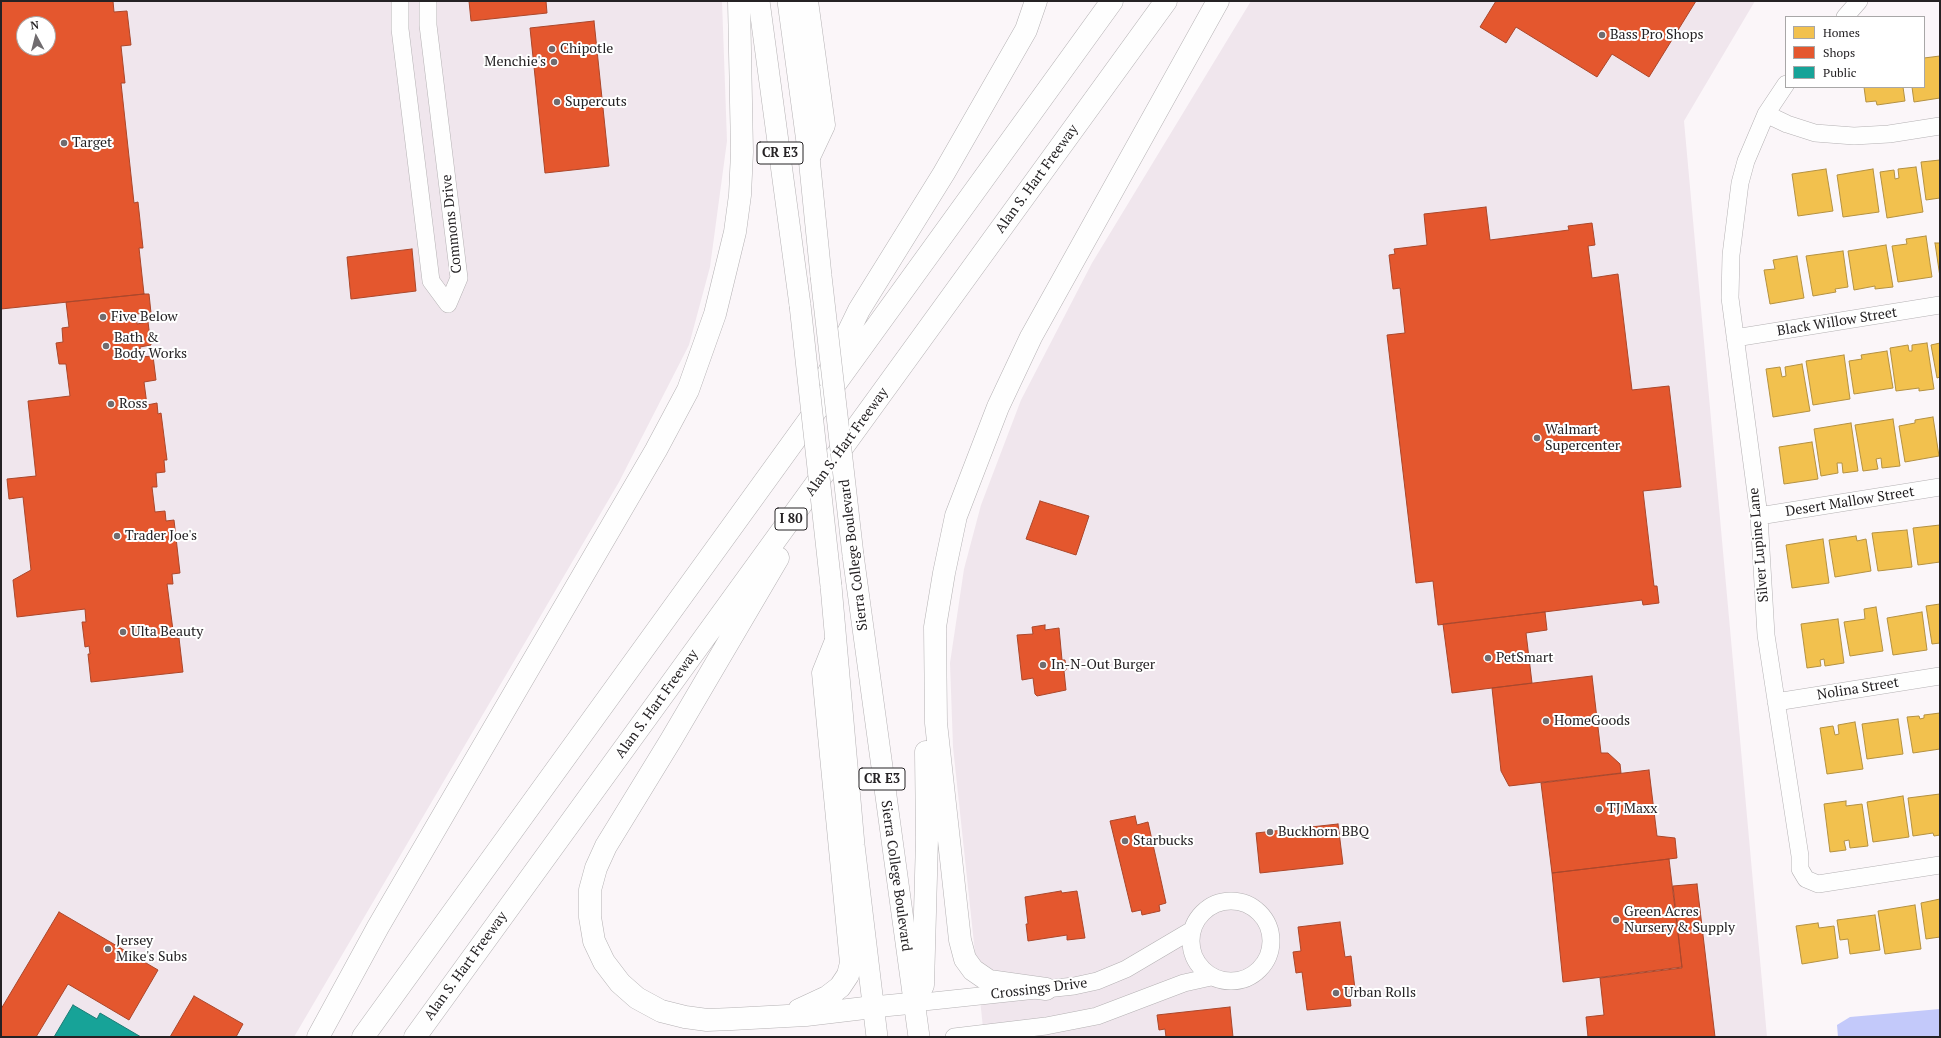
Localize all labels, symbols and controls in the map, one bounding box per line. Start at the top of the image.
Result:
north arrow [16,16,56,56]
legend [1785,16,1925,88]
text: N [30,18,40,33]
text: Homes [1823,25,1860,40]
place label: Bass Pro Shops [1610,27,1704,43]
marker: Bass Pro Shops [1597,30,1607,40]
place label: Chipotle [560,41,613,57]
marker: Chipotle [547,44,557,54]
text: Shops [1823,45,1855,60]
place label: Menchie's [484,54,546,70]
marker: Menchie's [549,57,559,67]
text: Public [1823,65,1856,80]
place label: Supercuts [565,94,627,110]
marker: Supercuts [552,97,562,107]
street label: Alan S. Hart Freeway [992,121,1082,237]
place label: Target [72,135,112,151]
marker: Target [59,138,69,148]
road number: CR E3 [757,142,803,164]
street label: Commons Drive [438,174,466,274]
street label: Black Willow Street [1776,304,1898,340]
place label: Five Below [111,309,178,325]
marker: Five Below [98,312,108,322]
place label: Bath & Body Works [114,330,187,362]
marker: Bath & Body Works [101,341,111,351]
street label: Alan S. Hart Freeway [802,384,892,500]
place label: Ross [119,396,148,412]
marker: Ross [106,399,116,409]
place label: Walmart Supercenter [1545,422,1620,454]
marker: Walmart Supercenter [1532,433,1542,443]
street label: Sierra College Boulevard [836,478,872,632]
street label: Desert Mallow Street [1784,484,1916,520]
street label: Silver Lupine Lane [1746,487,1772,603]
road number: I 80 [775,508,807,530]
place label: Trader Joe's [125,528,197,544]
marker: Trader Joe's [112,531,122,541]
place label: Ulta Beauty [131,624,203,640]
marker: Ulta Beauty [118,627,128,637]
street label: Alan S. Hart Freeway [612,646,702,762]
place label: PetSmart [1496,650,1553,666]
marker: PetSmart [1483,653,1493,663]
place label: In-N-Out Burger [1051,657,1155,673]
marker: In-N-Out Burger [1038,660,1048,670]
street label: Nolina Street [1816,674,1900,704]
place label: HomeGoods [1554,713,1630,729]
marker: HomeGoods [1541,716,1551,726]
road number: CR E3 [859,768,905,790]
street label: Sierra College Boulevard [877,799,915,953]
place label: TJ Maxx [1607,801,1657,817]
marker: TJ Maxx [1594,804,1604,814]
place label: Buckhorn BBQ [1278,824,1369,840]
marker: Buckhorn BBQ [1265,827,1275,837]
place label: Starbucks [1133,833,1194,849]
marker: Starbucks [1120,836,1130,846]
place label: Green Acres Nursery & Supply [1624,904,1735,936]
street label: Alan S. Hart Freeway [421,908,511,1024]
marker: Green Acres Nursery & Supply [1611,915,1621,925]
place label: Jersey Mike's Subs [116,933,187,966]
marker: Jersey Mike's Subs [103,944,113,954]
street label: Crossings Drive [990,975,1088,1003]
place label: Urban Rolls [1344,985,1416,1001]
marker: Urban Rolls [1331,988,1341,998]

